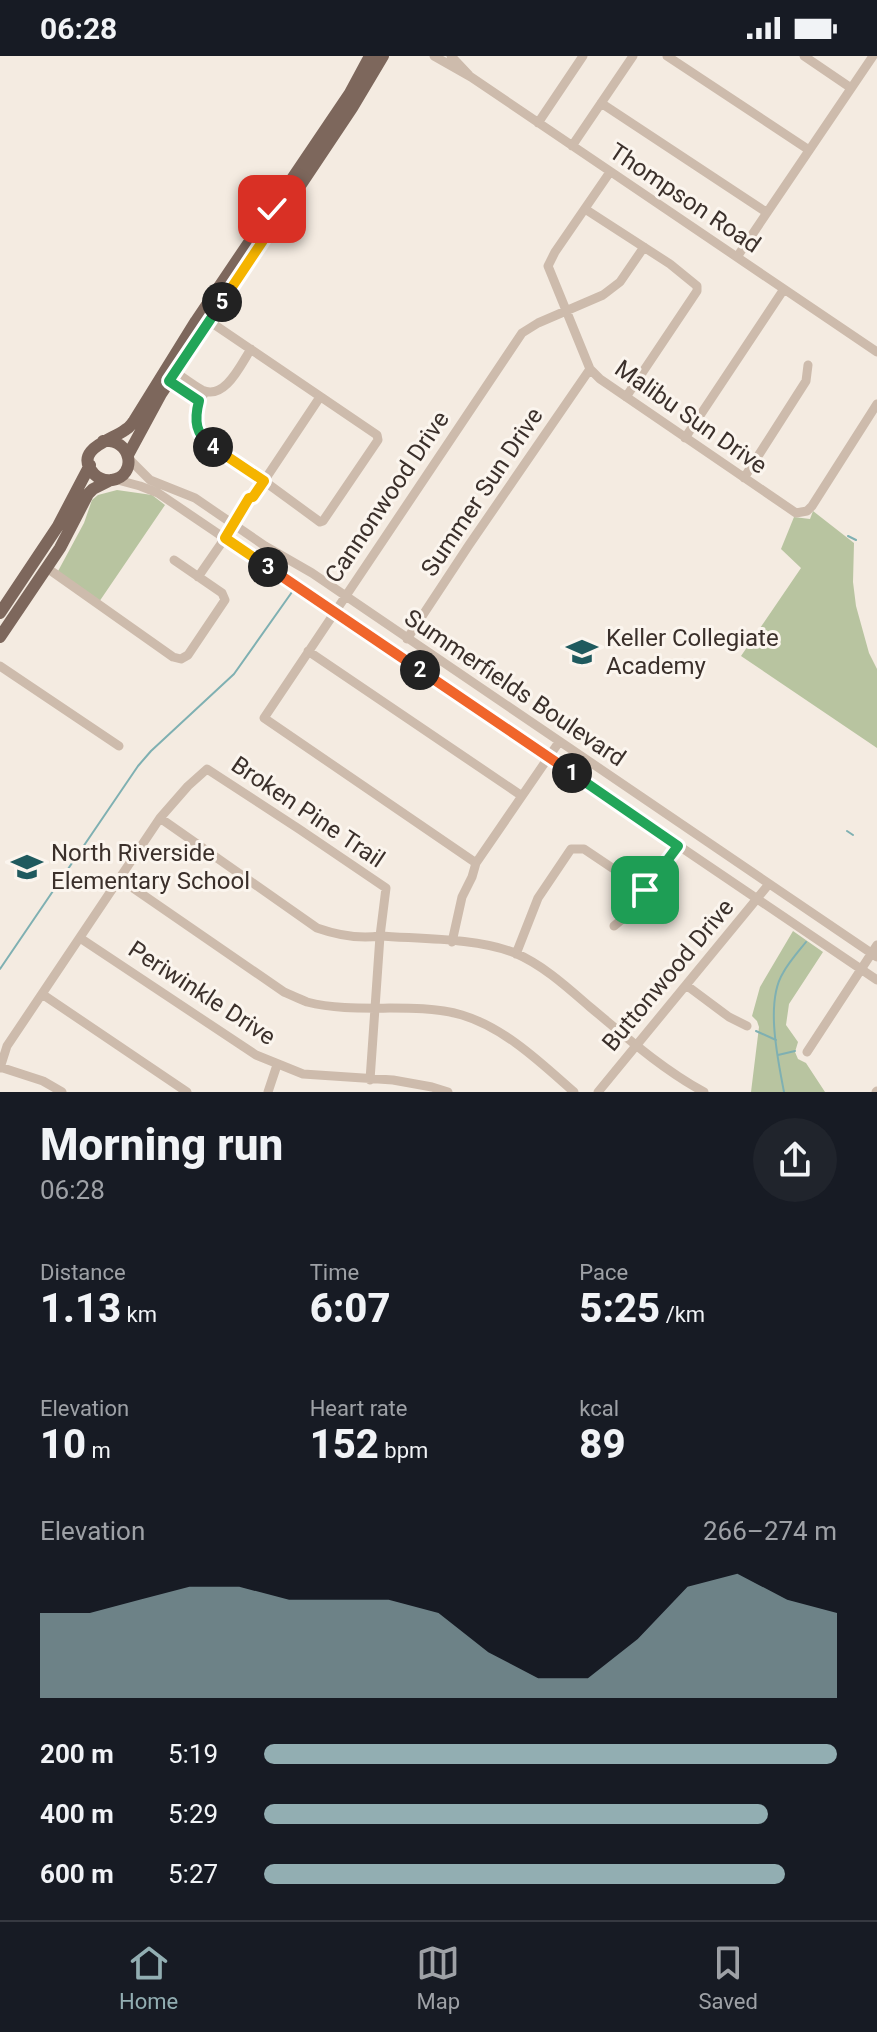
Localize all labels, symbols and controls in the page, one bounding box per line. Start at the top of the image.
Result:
text: 06:28 [40,11,117,46]
street label: Thompson Road [604,137,766,259]
pin [238,175,306,243]
icon: check [250,187,294,231]
pin: 5 [202,282,242,322]
text: 5 [216,289,228,314]
street label: Malibu Sun Drive [610,354,772,480]
street label: Summer Sun Drive [415,403,549,581]
street label: Cannonwood Drive [319,406,455,588]
pin: 4 [193,427,233,467]
text: 4 [207,434,219,459]
pin: 3 [248,547,288,587]
text: 3 [262,554,274,579]
street label: Summerfields Boulevard [399,604,631,772]
place label: Keller Collegiate Academy [606,624,779,680]
school or university icon: Keller Collegiate Academy [565,635,599,669]
pin: 2 [400,650,440,690]
text: 2 [414,657,426,682]
street label: Broken Pine Trail [226,750,390,874]
pin: 1 [552,753,592,793]
text: 1 [566,760,578,785]
place label: North Riverside Elementary School [51,839,250,895]
school or university icon: North Riverside Elementary School [10,850,44,884]
pin [611,856,679,924]
icon: arrive [623,868,667,912]
street label: Buttonwood Drive [596,893,740,1057]
street label: Periwinkle Drive [123,935,281,1051]
button: share [753,1118,837,1202]
text: Morning run [40,1119,283,1171]
text: 06:28 [40,1175,105,1205]
text: Distance [40,1260,126,1285]
text: Time [310,1260,359,1285]
text: Pace [579,1260,628,1285]
text: 1.13 [40,1285,121,1332]
text: 6:07 [310,1285,391,1332]
text: 5:25 [579,1285,660,1332]
text: km [121,1302,157,1327]
text: /km [660,1302,705,1327]
text: Elevation [40,1396,129,1421]
text: Heart rate [310,1396,408,1421]
text: kcal [579,1396,619,1421]
text: 10 [40,1421,86,1468]
text: 152 [310,1421,379,1468]
text: 89 [579,1421,625,1468]
text: m [86,1438,111,1463]
text: bpm [379,1438,428,1463]
text: Elevation [40,1516,145,1546]
text: 266–274 m [703,1516,837,1546]
text: 200 m [40,1739,114,1769]
text: 5:19 [168,1739,218,1769]
text: 400 m [40,1799,114,1829]
text: 5:29 [168,1799,218,1829]
text: 600 m [40,1859,114,1889]
text: 5:27 [168,1859,218,1889]
tab: Home [119,1941,178,2014]
tab: Map [416,1941,460,2014]
tab: Saved [698,1941,758,2014]

